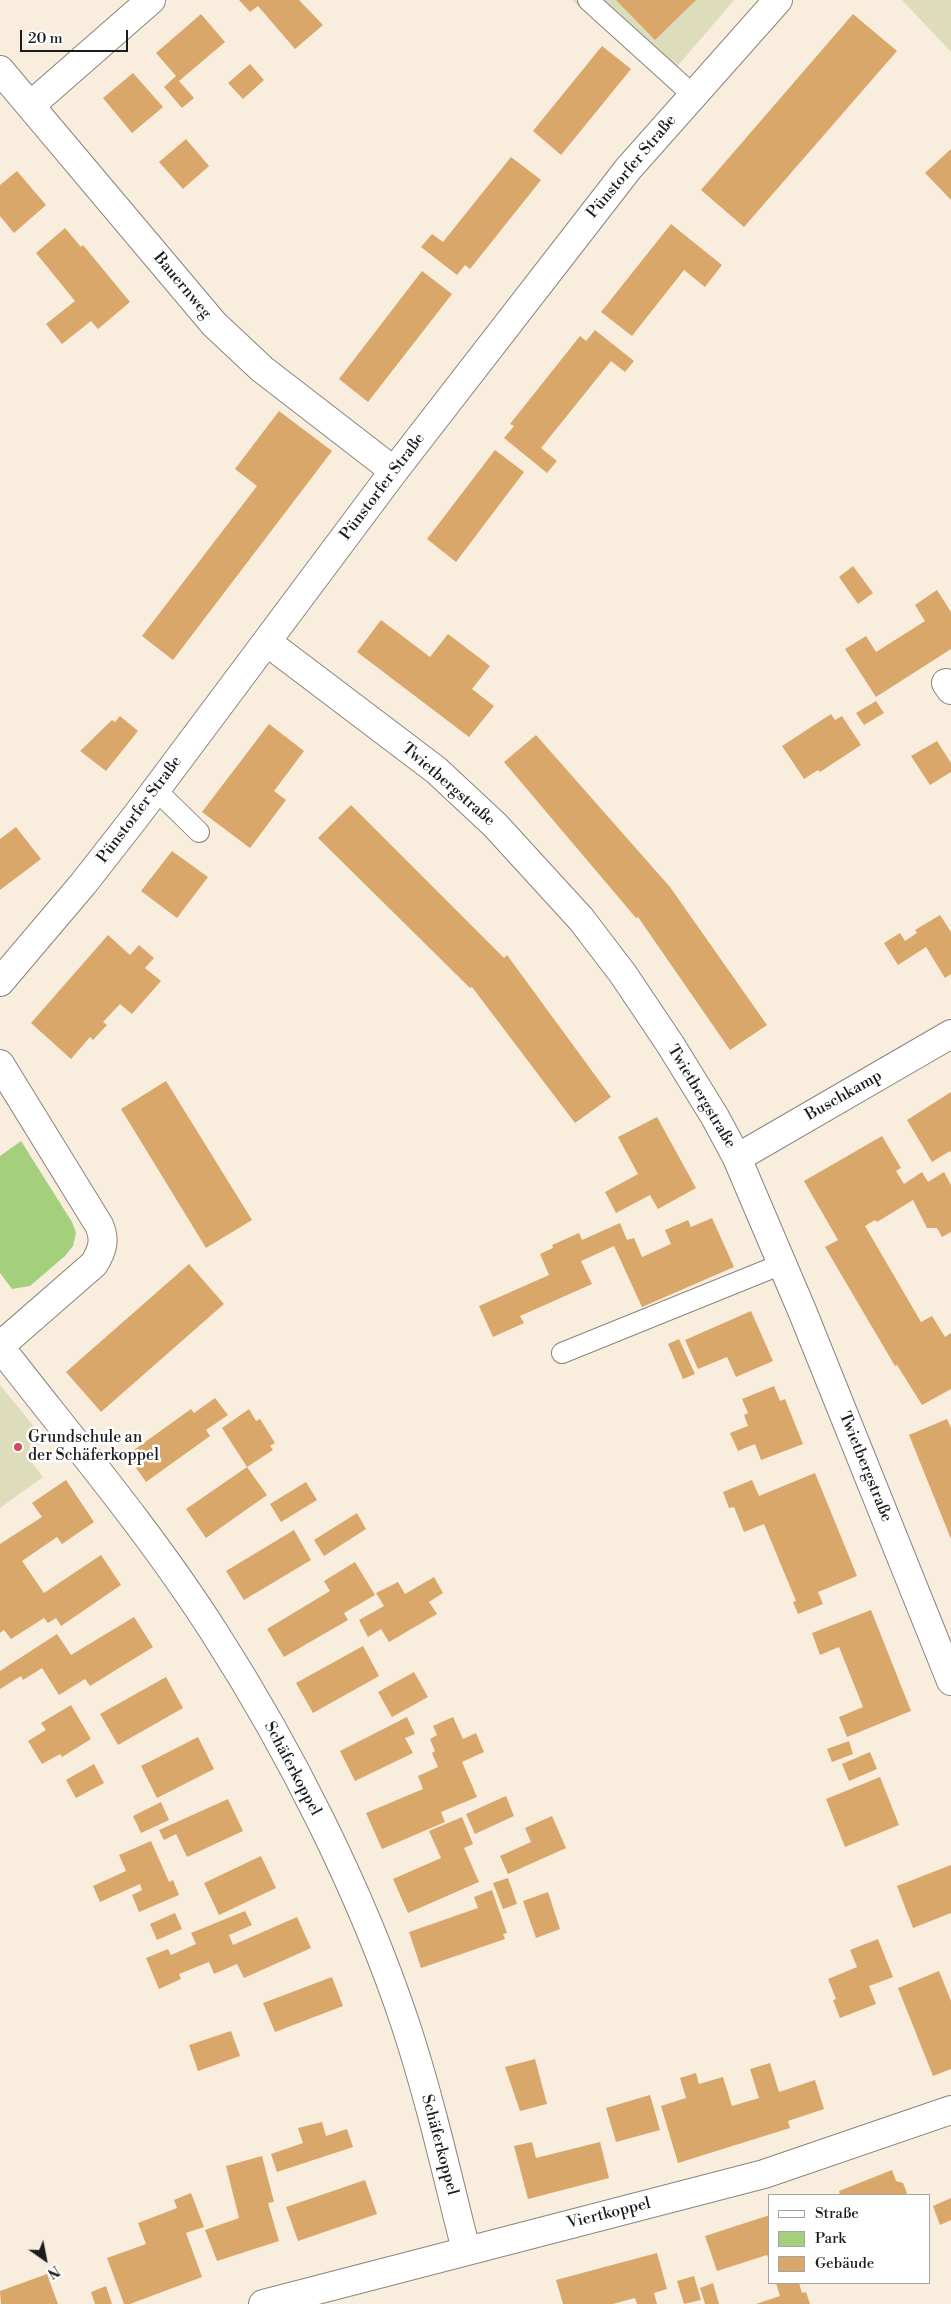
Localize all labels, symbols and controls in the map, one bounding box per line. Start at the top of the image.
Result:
scale bar [22,20,130,52]
text: 20 m [28,29,63,48]
street label: Pünstorfer Straße [583,111,681,223]
street label: Bauernweg [149,249,215,323]
street label: Pünstorfer Straße [336,430,430,544]
street label: Twietbergstraße [398,739,498,831]
street label: Pünstorfer Straße [93,753,187,867]
street label: Twietbergstraße [663,1042,739,1152]
street label: Buschkamp [802,1066,886,1126]
street label: Twietbergstraße [834,1409,896,1525]
place label: Grundschule an der Schäferkoppel [28,1428,159,1466]
marker: Grundschule an der Schäferkoppel [12,1441,24,1453]
street label: Schäferkoppel [259,1719,325,1819]
street label: Schäferkoppel [416,2093,462,2197]
street label: Viertkoppel [565,2194,653,2234]
legend [768,2194,931,2284]
text: Straße [815,2204,859,2223]
text: Park [815,2229,846,2248]
north arrow [20,2234,70,2284]
text: Gebäude [815,2254,874,2273]
text: N [44,2261,63,2282]

